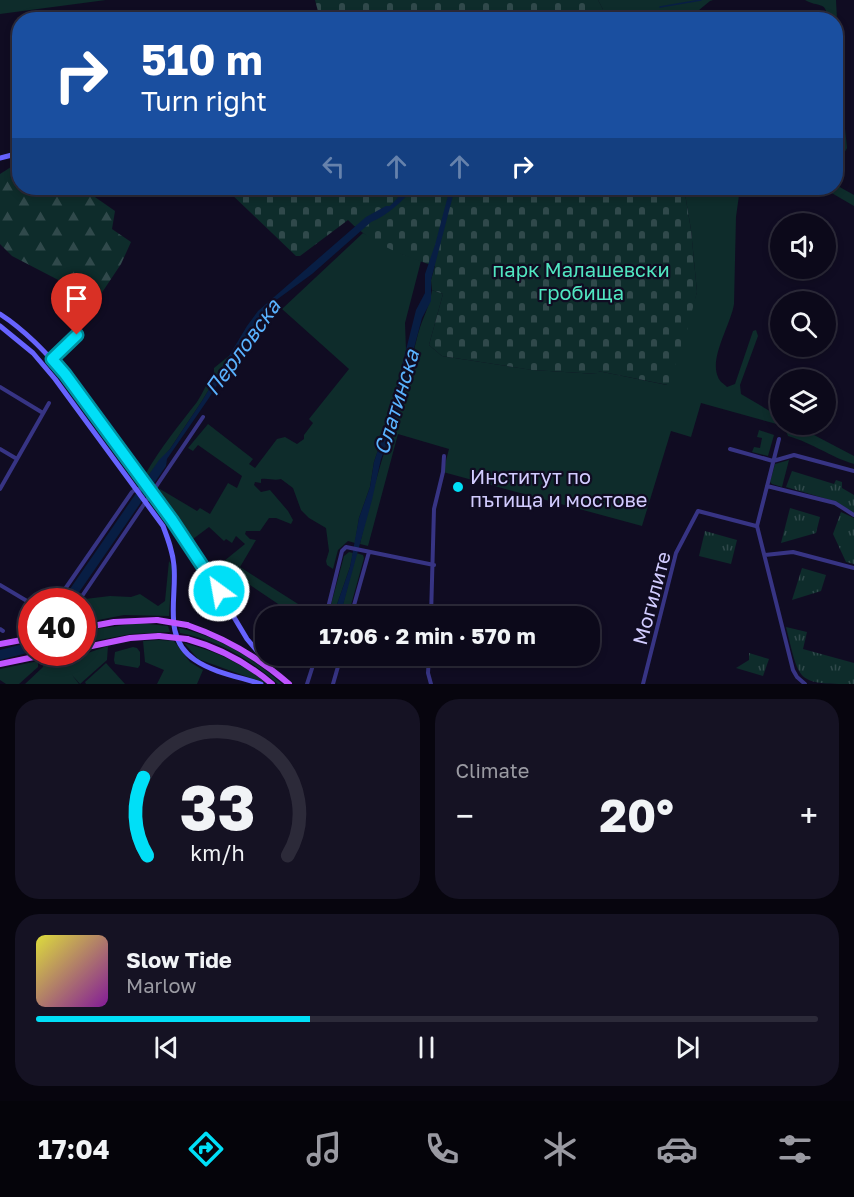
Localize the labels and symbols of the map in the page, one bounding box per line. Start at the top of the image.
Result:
park label: парк Малашевски гробища [492,257,670,304]
pin [51,273,102,335]
water label: Перловска [198,293,286,400]
water label: Слатинска [368,345,425,458]
place label: Институт по пътища и мостове [470,464,647,511]
marker: Институт по пътища и мостове [451,480,465,494]
street label: Могилите [627,549,675,647]
position arrow [187,559,251,623]
speed limit sign: 40 [18,588,96,666]

